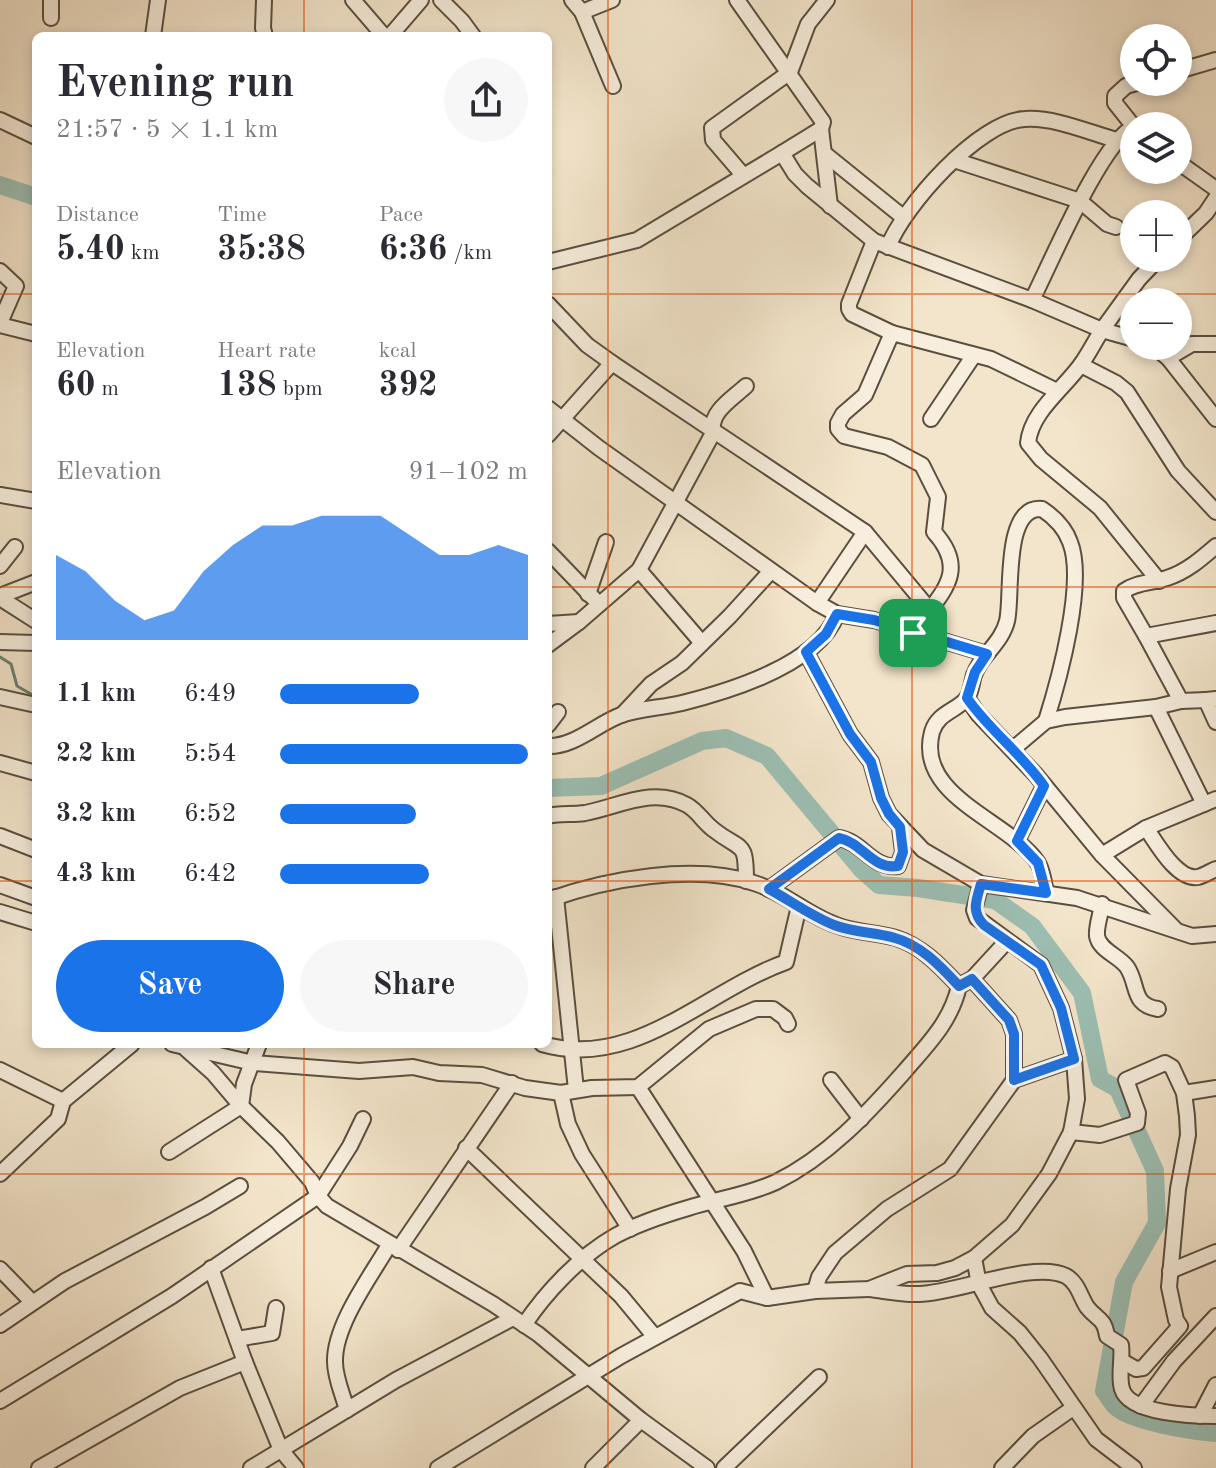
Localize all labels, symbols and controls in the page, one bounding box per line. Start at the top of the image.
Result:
map controls [1120,24,1192,360]
button: locate [1120,24,1192,96]
button: share [444,58,528,142]
text: Evening run [56,62,294,106]
button: layers [1120,112,1192,184]
text: 21:57 · 5 × 1.1 km [56,117,278,143]
button: + [1120,200,1192,272]
text: Distance [56,204,139,226]
text: Time [217,204,267,226]
text: Pace [379,204,423,226]
text: 5.40 [56,233,125,267]
text: 35:38 [217,233,306,267]
text: 6:36 [379,233,447,267]
text: km [125,242,160,264]
text: /km [447,242,492,264]
button: − [1120,288,1192,360]
text: Elevation [56,340,146,362]
text: Heart rate [217,340,316,362]
text: kcal [379,340,417,362]
text: 60 [56,369,95,403]
text: 138 [217,369,277,403]
text: 392 [379,369,438,403]
text: m [95,378,119,400]
text: bpm [277,378,323,400]
text: Elevation [56,459,162,485]
text: 91–102 m [409,459,528,485]
pin [879,599,947,667]
icon: arrive [891,611,935,655]
text: 1.1 km [56,681,136,707]
text: 6:49 [184,681,237,707]
text: 2.2 km [56,741,136,767]
text: 5:54 [184,741,237,767]
text: 3.2 km [56,801,136,827]
text: 6:52 [184,801,237,827]
text: 4.3 km [56,861,136,887]
text: 6:42 [184,861,237,887]
button: Save [56,940,284,1032]
button: Share [300,940,528,1032]

